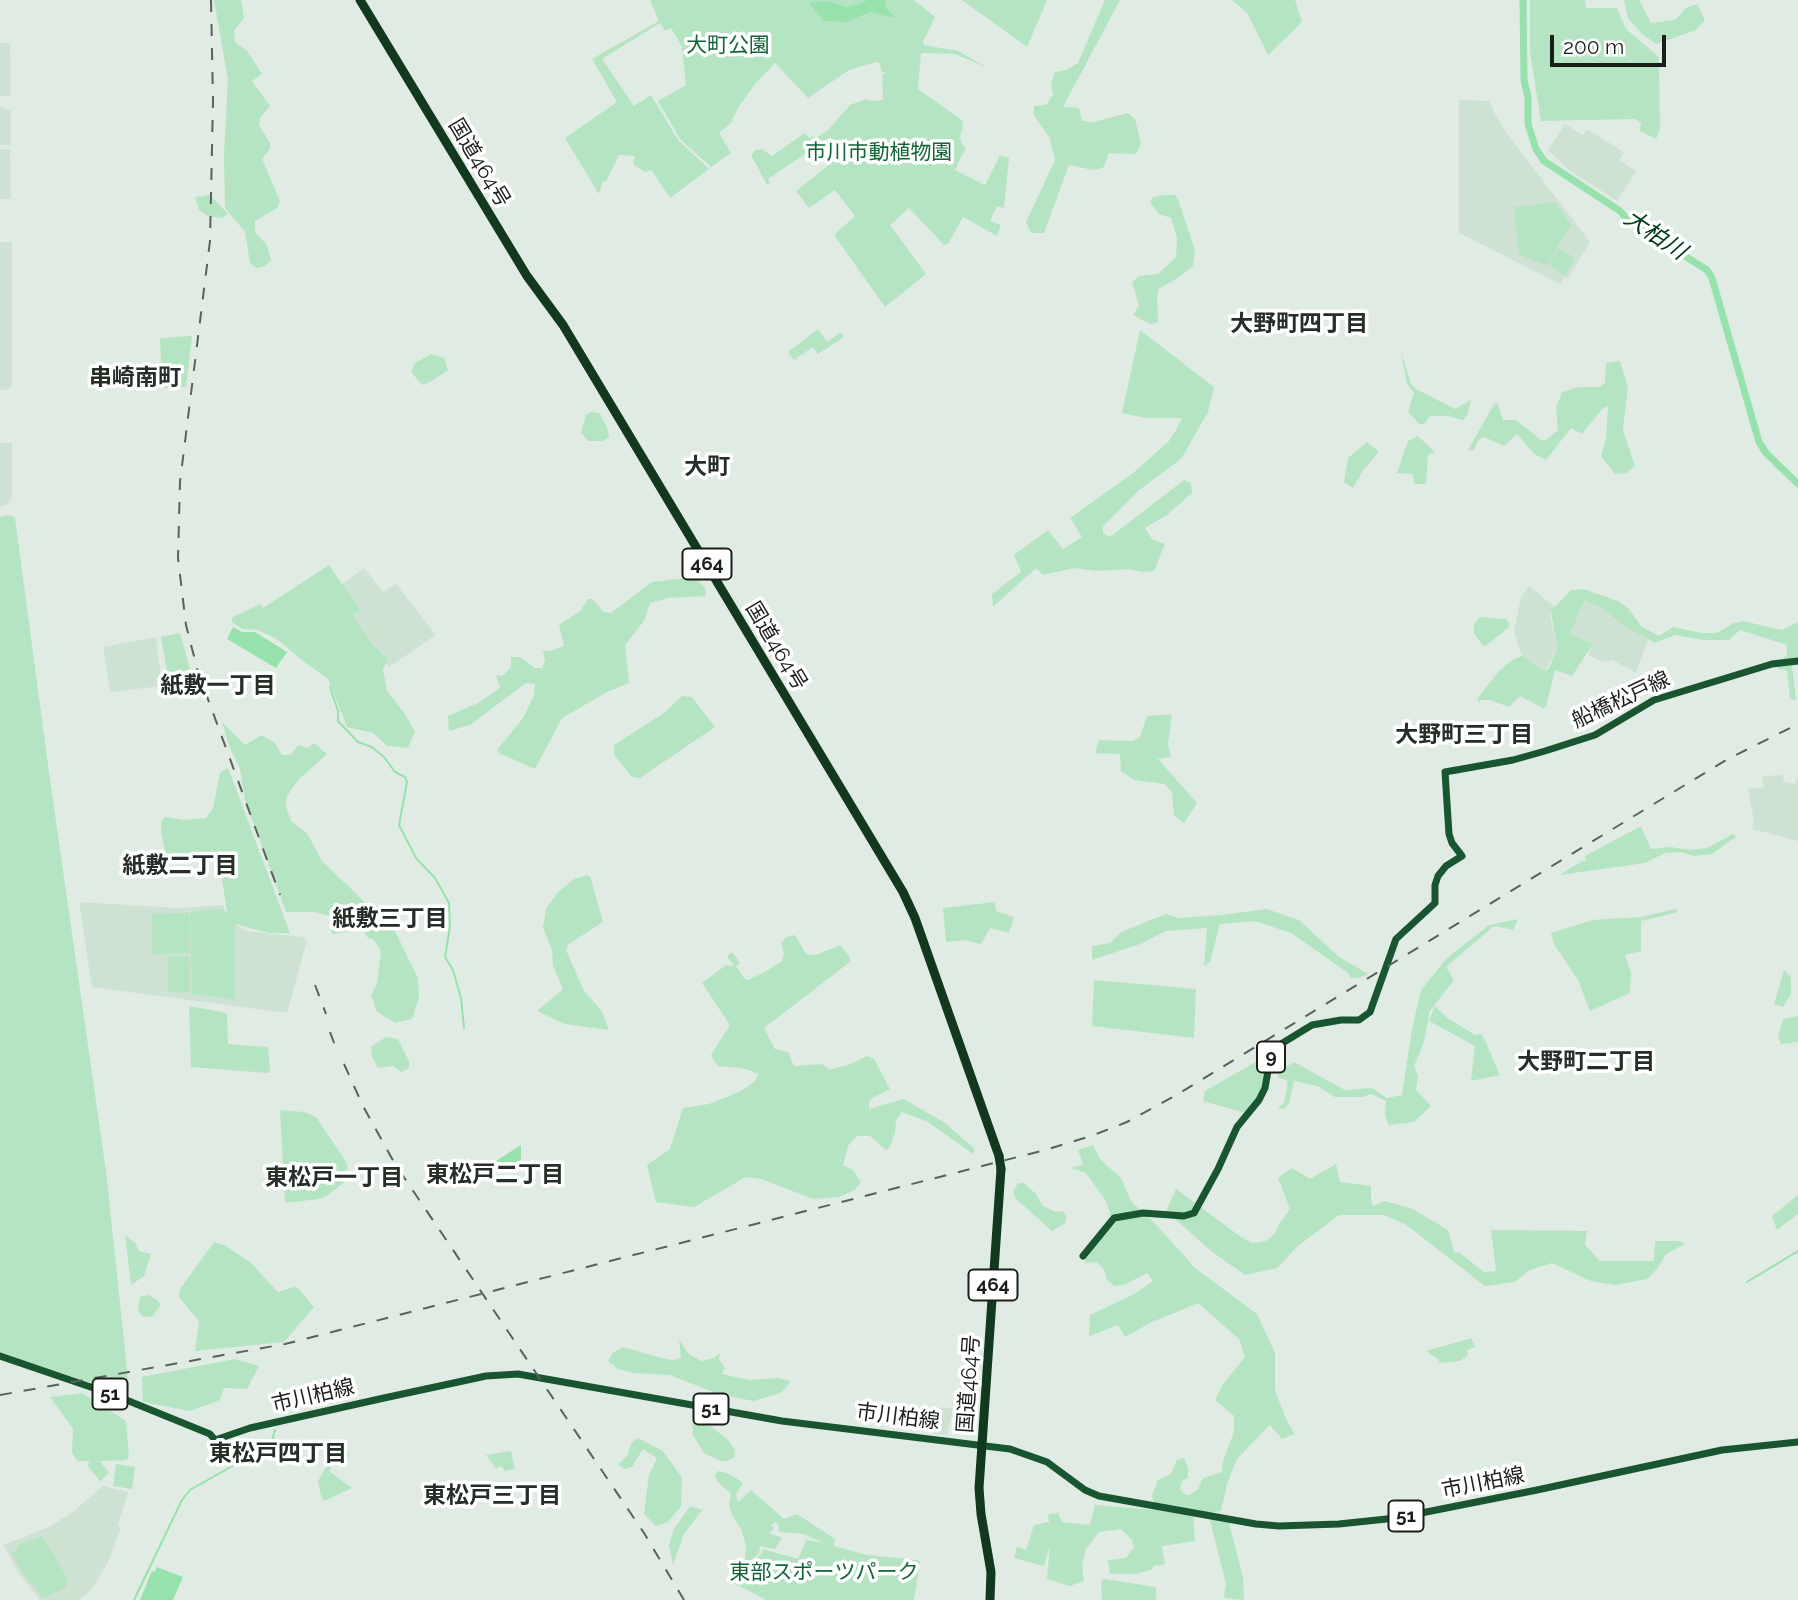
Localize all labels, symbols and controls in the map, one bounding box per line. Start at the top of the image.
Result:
scale bar [1553,21,1668,65]
park label: 大町公園 [686,33,770,59]
text: 200 m [1563,34,1624,59]
street label: 国道464号 [443,114,515,212]
park label: 市川市動植物園 [806,140,952,166]
water label: 大柏川 [1619,204,1691,266]
district label: 大野町四丁目 [1230,310,1368,338]
district label: 串崎南町 [89,364,181,392]
district label: 大町 [684,453,730,481]
road number: 464 [682,548,732,580]
street label: 国道464号 [740,597,812,695]
street label: 船橋松戸線 [1568,666,1674,734]
district label: 紙敷一丁目 [161,672,275,700]
district label: 大野町三丁目 [1395,721,1533,749]
district label: 紙敷二丁目 [123,852,237,880]
district label: 紙敷三丁目 [333,905,447,933]
road number: 9 [1257,1042,1285,1072]
district label: 大野町二丁目 [1517,1048,1655,1076]
district label: 東松戸二丁目 [426,1161,564,1189]
district label: 東松戸一丁目 [265,1164,403,1192]
road number: 464 [968,1270,1018,1301]
street label: 国道464号 [953,1334,985,1434]
street label: 市川柏線 [269,1374,357,1418]
road number: 51 [92,1378,128,1410]
road number: 51 [694,1394,728,1424]
street label: 市川柏線 [855,1399,941,1435]
district label: 東松戸四丁目 [209,1440,347,1468]
street label: 市川柏線 [1439,1463,1527,1503]
district label: 東松戸三丁目 [423,1482,561,1510]
road number: 51 [1388,1500,1424,1532]
park label: 東部スポーツパーク [730,1560,918,1586]

